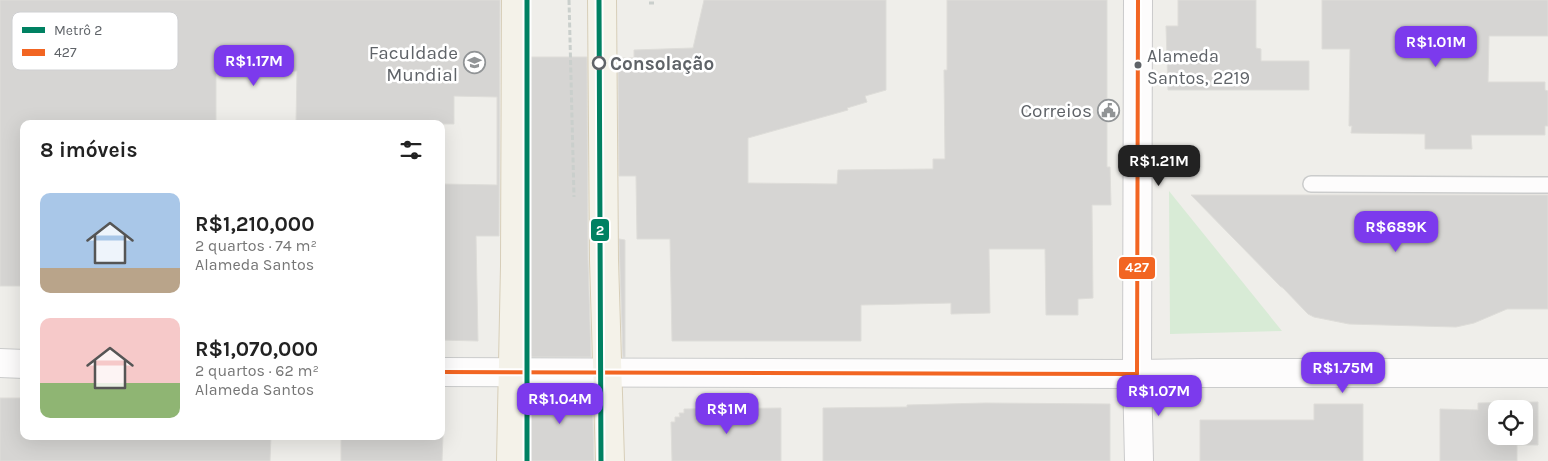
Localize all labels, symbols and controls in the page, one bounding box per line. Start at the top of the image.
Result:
legend [12,12,178,70]
text: Metrô 2 [54,22,102,39]
pin: R$1.01M [1390,26,1482,68]
text: R$1.01M [1406,32,1466,51]
place label: Faculdade Mundial [369,42,458,86]
text: 427 [54,44,77,61]
pin: R$1.17M [208,44,300,87]
place label: Alameda Santos, 2219 [1147,45,1250,89]
text: R$1.17M [225,51,283,70]
school or university icon: Faculdade Mundial [462,51,486,75]
place label: Consolação [610,53,714,75]
marker: Consolação [592,56,606,70]
marker: Alameda Santos, 2219 [1133,60,1143,70]
public building icon: Correios [1096,98,1120,122]
place label: Correios [1020,100,1092,122]
icon: filters [397,136,425,164]
text: 8 imóveis [40,138,138,162]
pin: R$1.21M [1113,144,1205,187]
text: R$1.21M [1129,151,1189,170]
pin: R$689K [1355,210,1437,253]
text: R$1,210,000 [195,212,314,236]
icon: home [80,213,140,273]
text: R$689K [1365,217,1427,236]
line badge: 2 [590,218,610,242]
text: 2 [596,222,604,239]
text: 2 quartos · 74 m² [195,236,317,255]
text: Alameda Santos [195,255,314,274]
line badge: 427 [1118,256,1156,280]
text: 427 [1125,259,1149,276]
text: R$1,070,000 [195,337,318,361]
icon: home [80,338,140,398]
pin: R$1.75M [1297,352,1389,394]
text: R$1.75M [1312,358,1374,377]
text: 2 quartos · 62 m² [195,361,319,380]
pin: R$1.07M [1113,374,1205,417]
text: Alameda Santos [195,380,314,399]
text: R$1.07M [1128,381,1190,400]
pin: R$1.04M [514,382,606,425]
text: R$1.04M [528,389,592,408]
pin: R$1M [697,392,757,435]
text: R$1M [706,399,748,418]
map controls [1488,400,1533,445]
button: locate [1488,400,1533,445]

